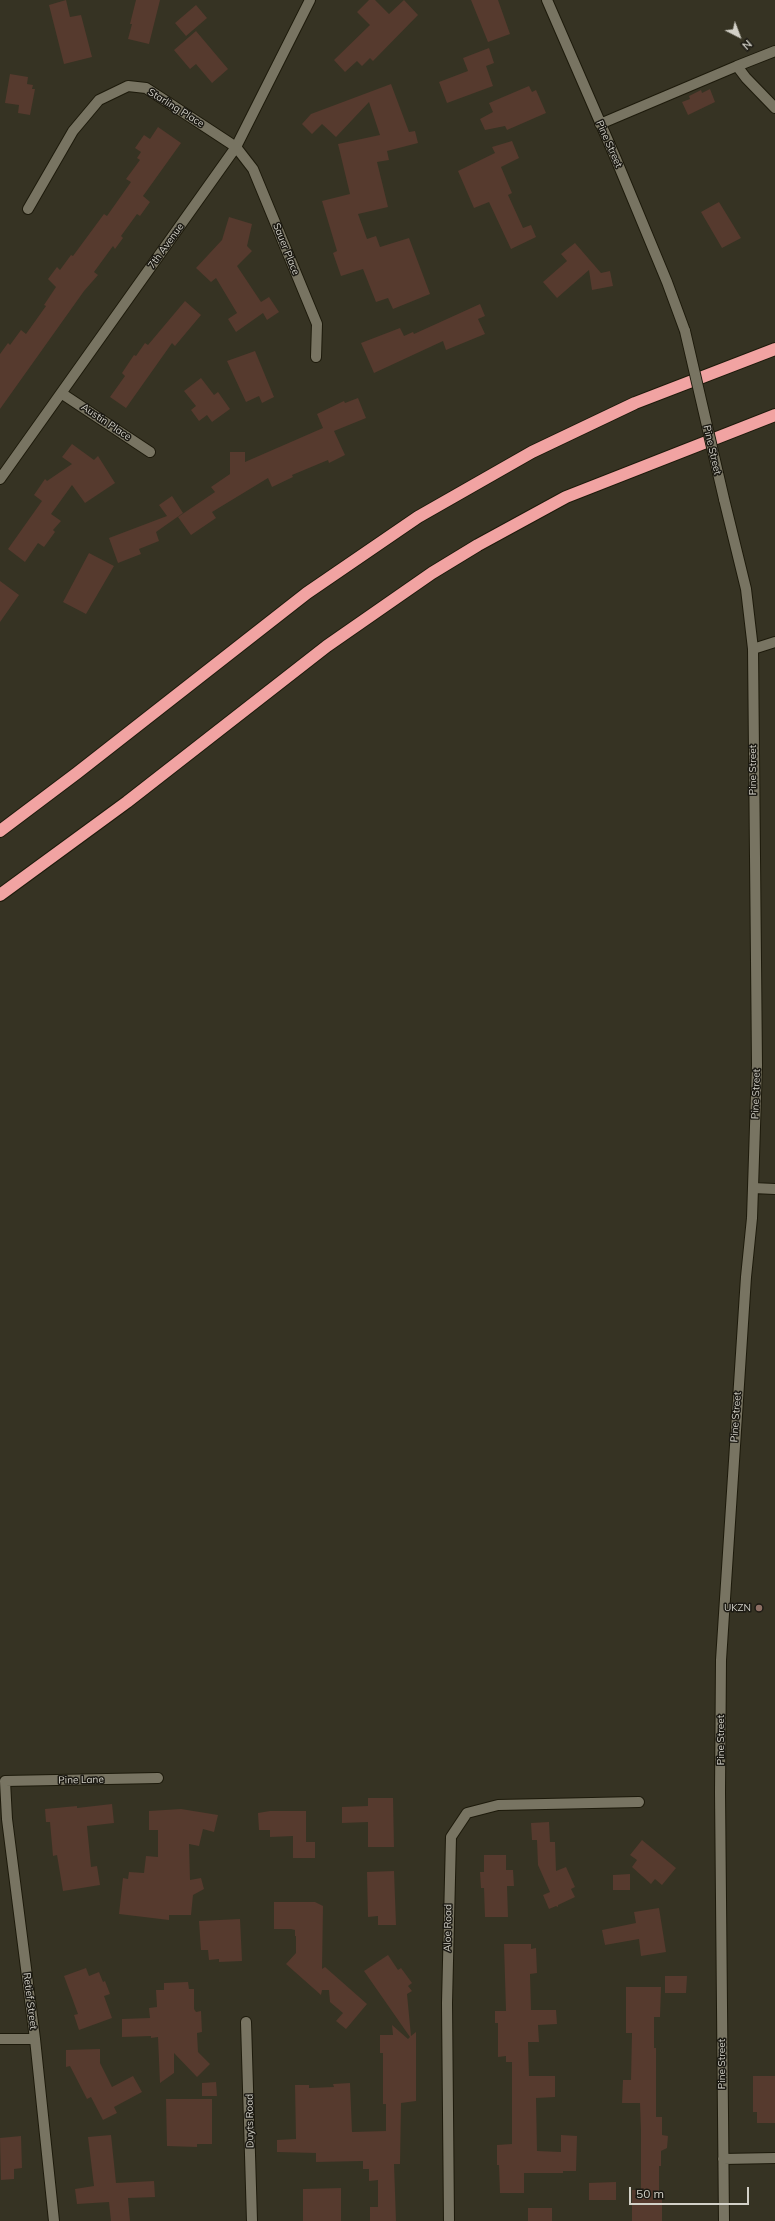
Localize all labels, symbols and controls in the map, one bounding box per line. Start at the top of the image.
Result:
north arrow [719,16,759,56]
text: N [739,37,755,53]
street label: Starling Place [146,86,206,130]
street label: Pine Street [593,119,625,169]
street label: 7th Avenue [146,221,186,271]
street label: Sauer Place [270,221,302,277]
street label: Austin Place [79,401,133,443]
street label: Pine Street [700,424,724,476]
street label: Pine Street [747,745,759,795]
street label: Pine Street [749,1069,763,1119]
street label: Pine Street [728,1391,744,1443]
place label: UKZN [724,1602,751,1614]
marker: UKZN [754,1603,764,1613]
street label: Pine Street [715,1715,727,1765]
street label: Pine Lane [58,1774,104,1786]
street label: Aloe Road [442,1904,454,1952]
street label: Retief Street [21,1972,39,2030]
street label: Pine Street [716,2039,728,2089]
street label: Duyts Road [244,2094,256,2148]
scale bar [631,2179,751,2205]
text: 50 m [636,2186,664,2201]

